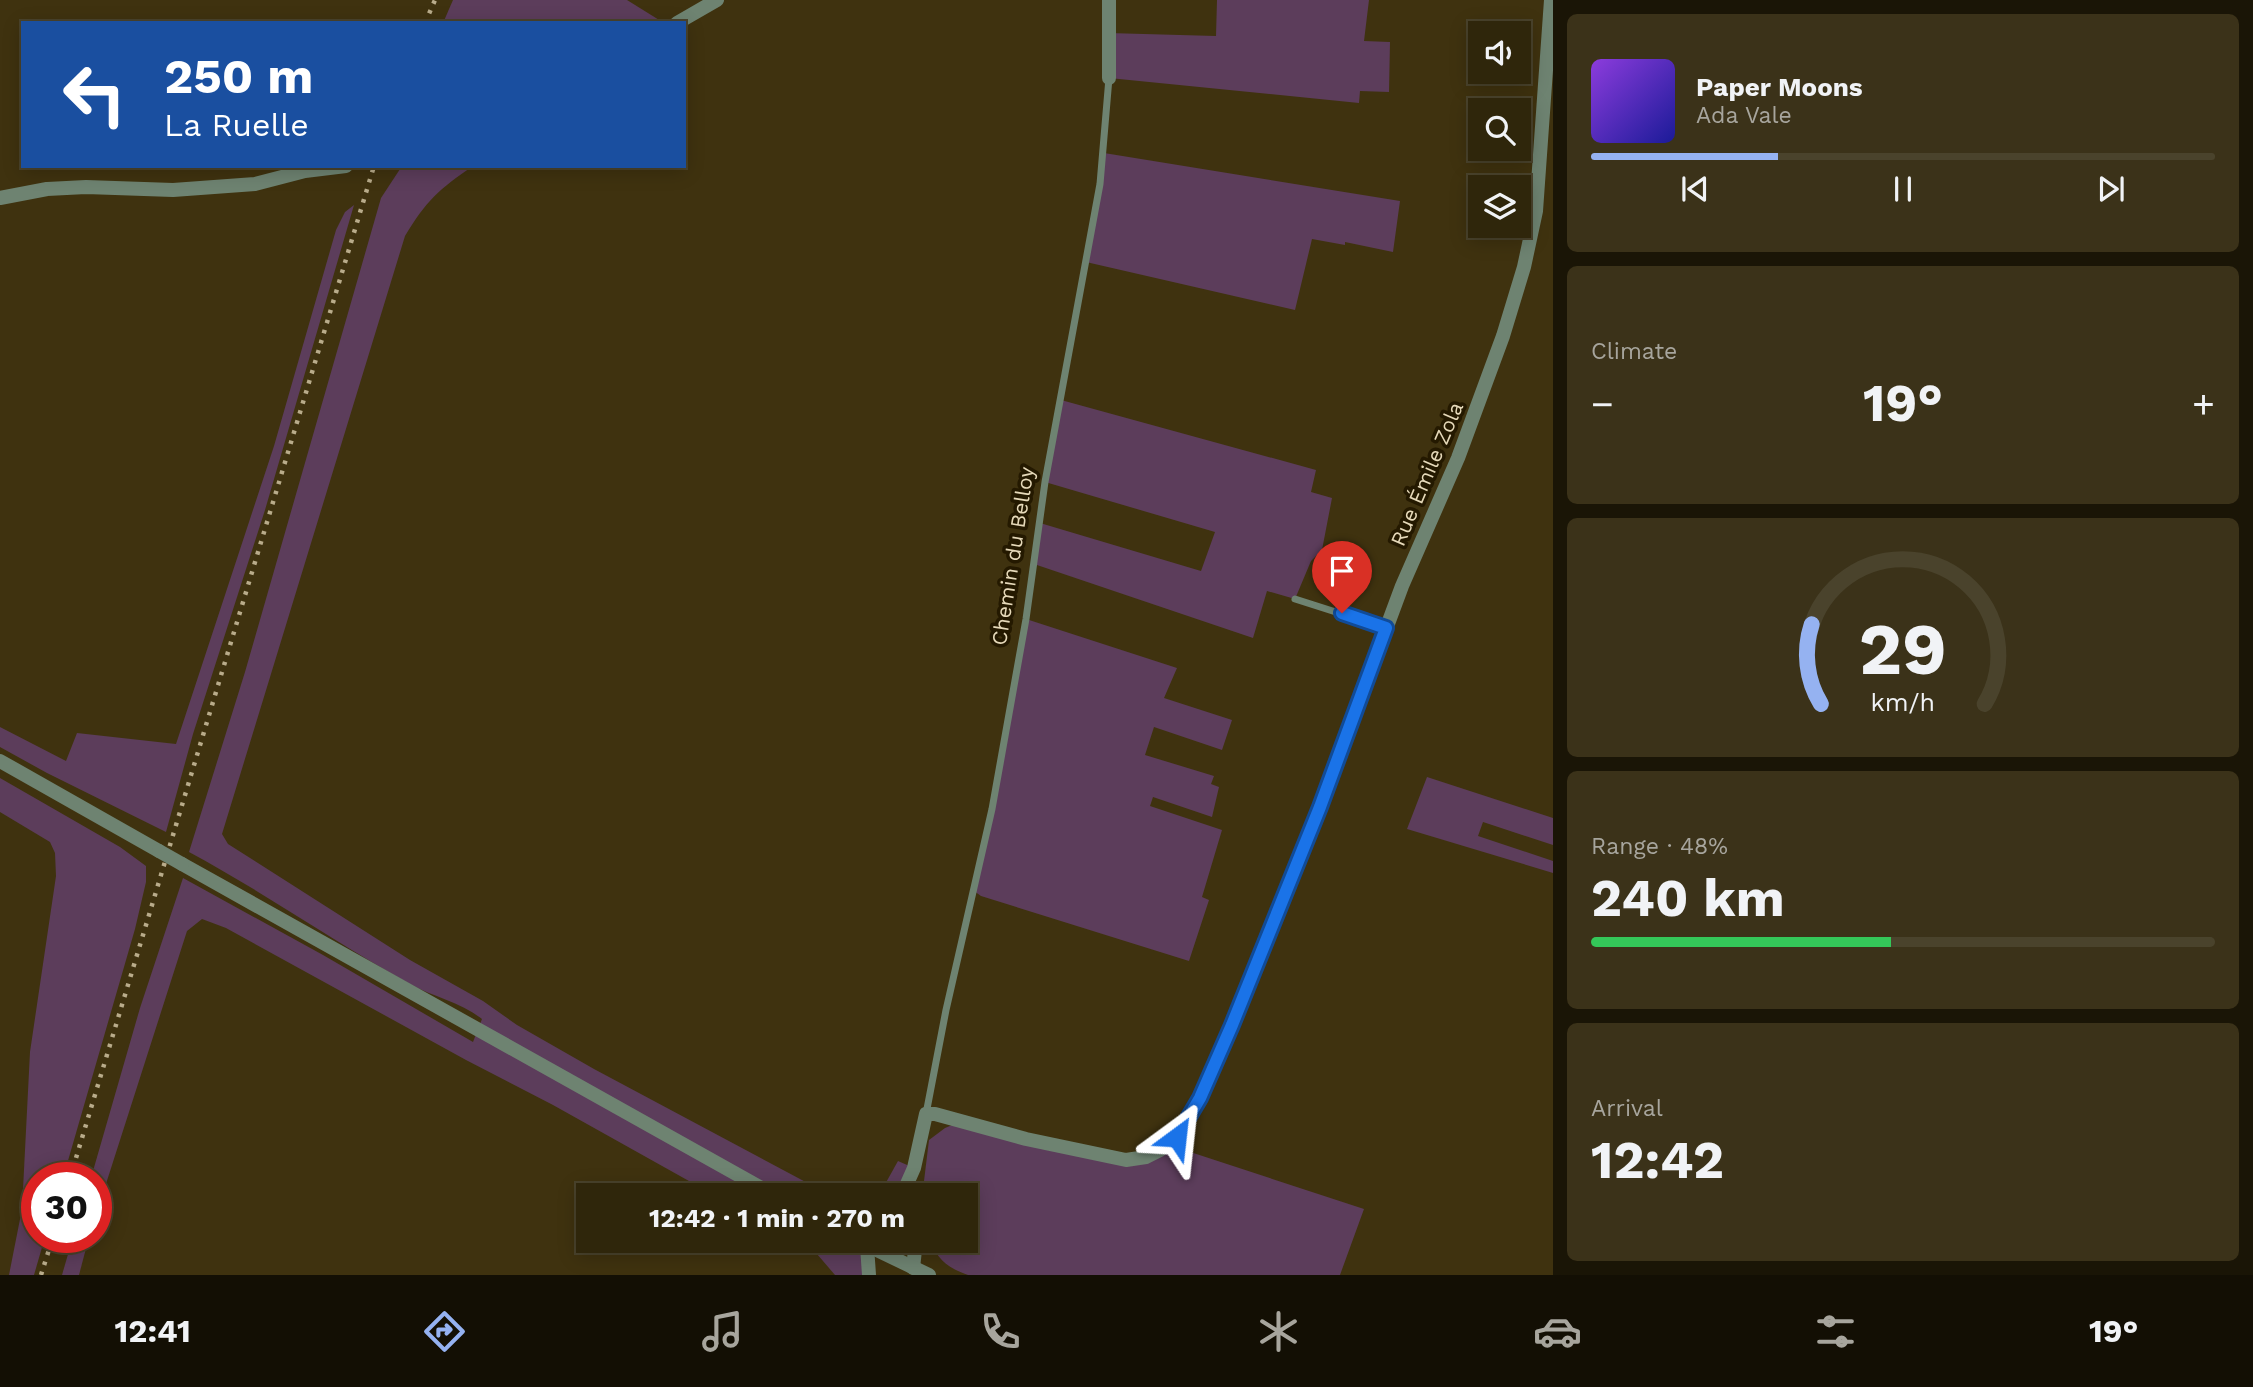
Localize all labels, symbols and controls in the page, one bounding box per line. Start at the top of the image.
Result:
map controls [1468,21,1531,238]
button: sound [1468,21,1531,84]
text: 250 m [164,47,313,105]
icon: left [49,49,140,140]
text: Paper Moons [1696,72,1863,102]
button: search [1468,98,1531,161]
text: Ada Vale [1696,102,1792,129]
text: La Ruelle [164,106,309,144]
icon: previous [1676,170,1714,208]
icon: pause [1884,170,1922,208]
icon: next [2092,170,2130,208]
button: layers [1468,175,1531,238]
text: Climate [1591,338,1677,365]
text: 19° [1863,373,1943,434]
text: − [1591,382,1614,426]
text: + [2192,382,2215,426]
street label: Rue Émile Zola [1385,398,1468,550]
street label: Chemin du Belloy [986,465,1039,647]
pin [1312,541,1372,613]
icon: arrive [1323,552,1361,590]
text: 29 [1859,606,1947,692]
text: km/h [1871,687,1935,716]
text: Range · 48% [1591,833,1728,860]
text: 240 km [1591,868,1785,929]
text: Arrival [1591,1095,1663,1122]
position arrow [1140,1100,1214,1174]
text: 12:42 [1591,1130,1724,1191]
speed limit sign: 30 [21,1162,112,1253]
text: 12:42 · 1 min · 270 m [649,1203,905,1233]
icon: directions [420,1307,469,1356]
icon: music [698,1307,747,1356]
icon: phone [976,1307,1025,1356]
icon: climate [1254,1307,1303,1356]
icon: car [1533,1307,1582,1356]
icon: filters [1811,1307,1860,1356]
text: 12:41 [115,1312,191,1350]
text: 19° [2089,1312,2138,1350]

